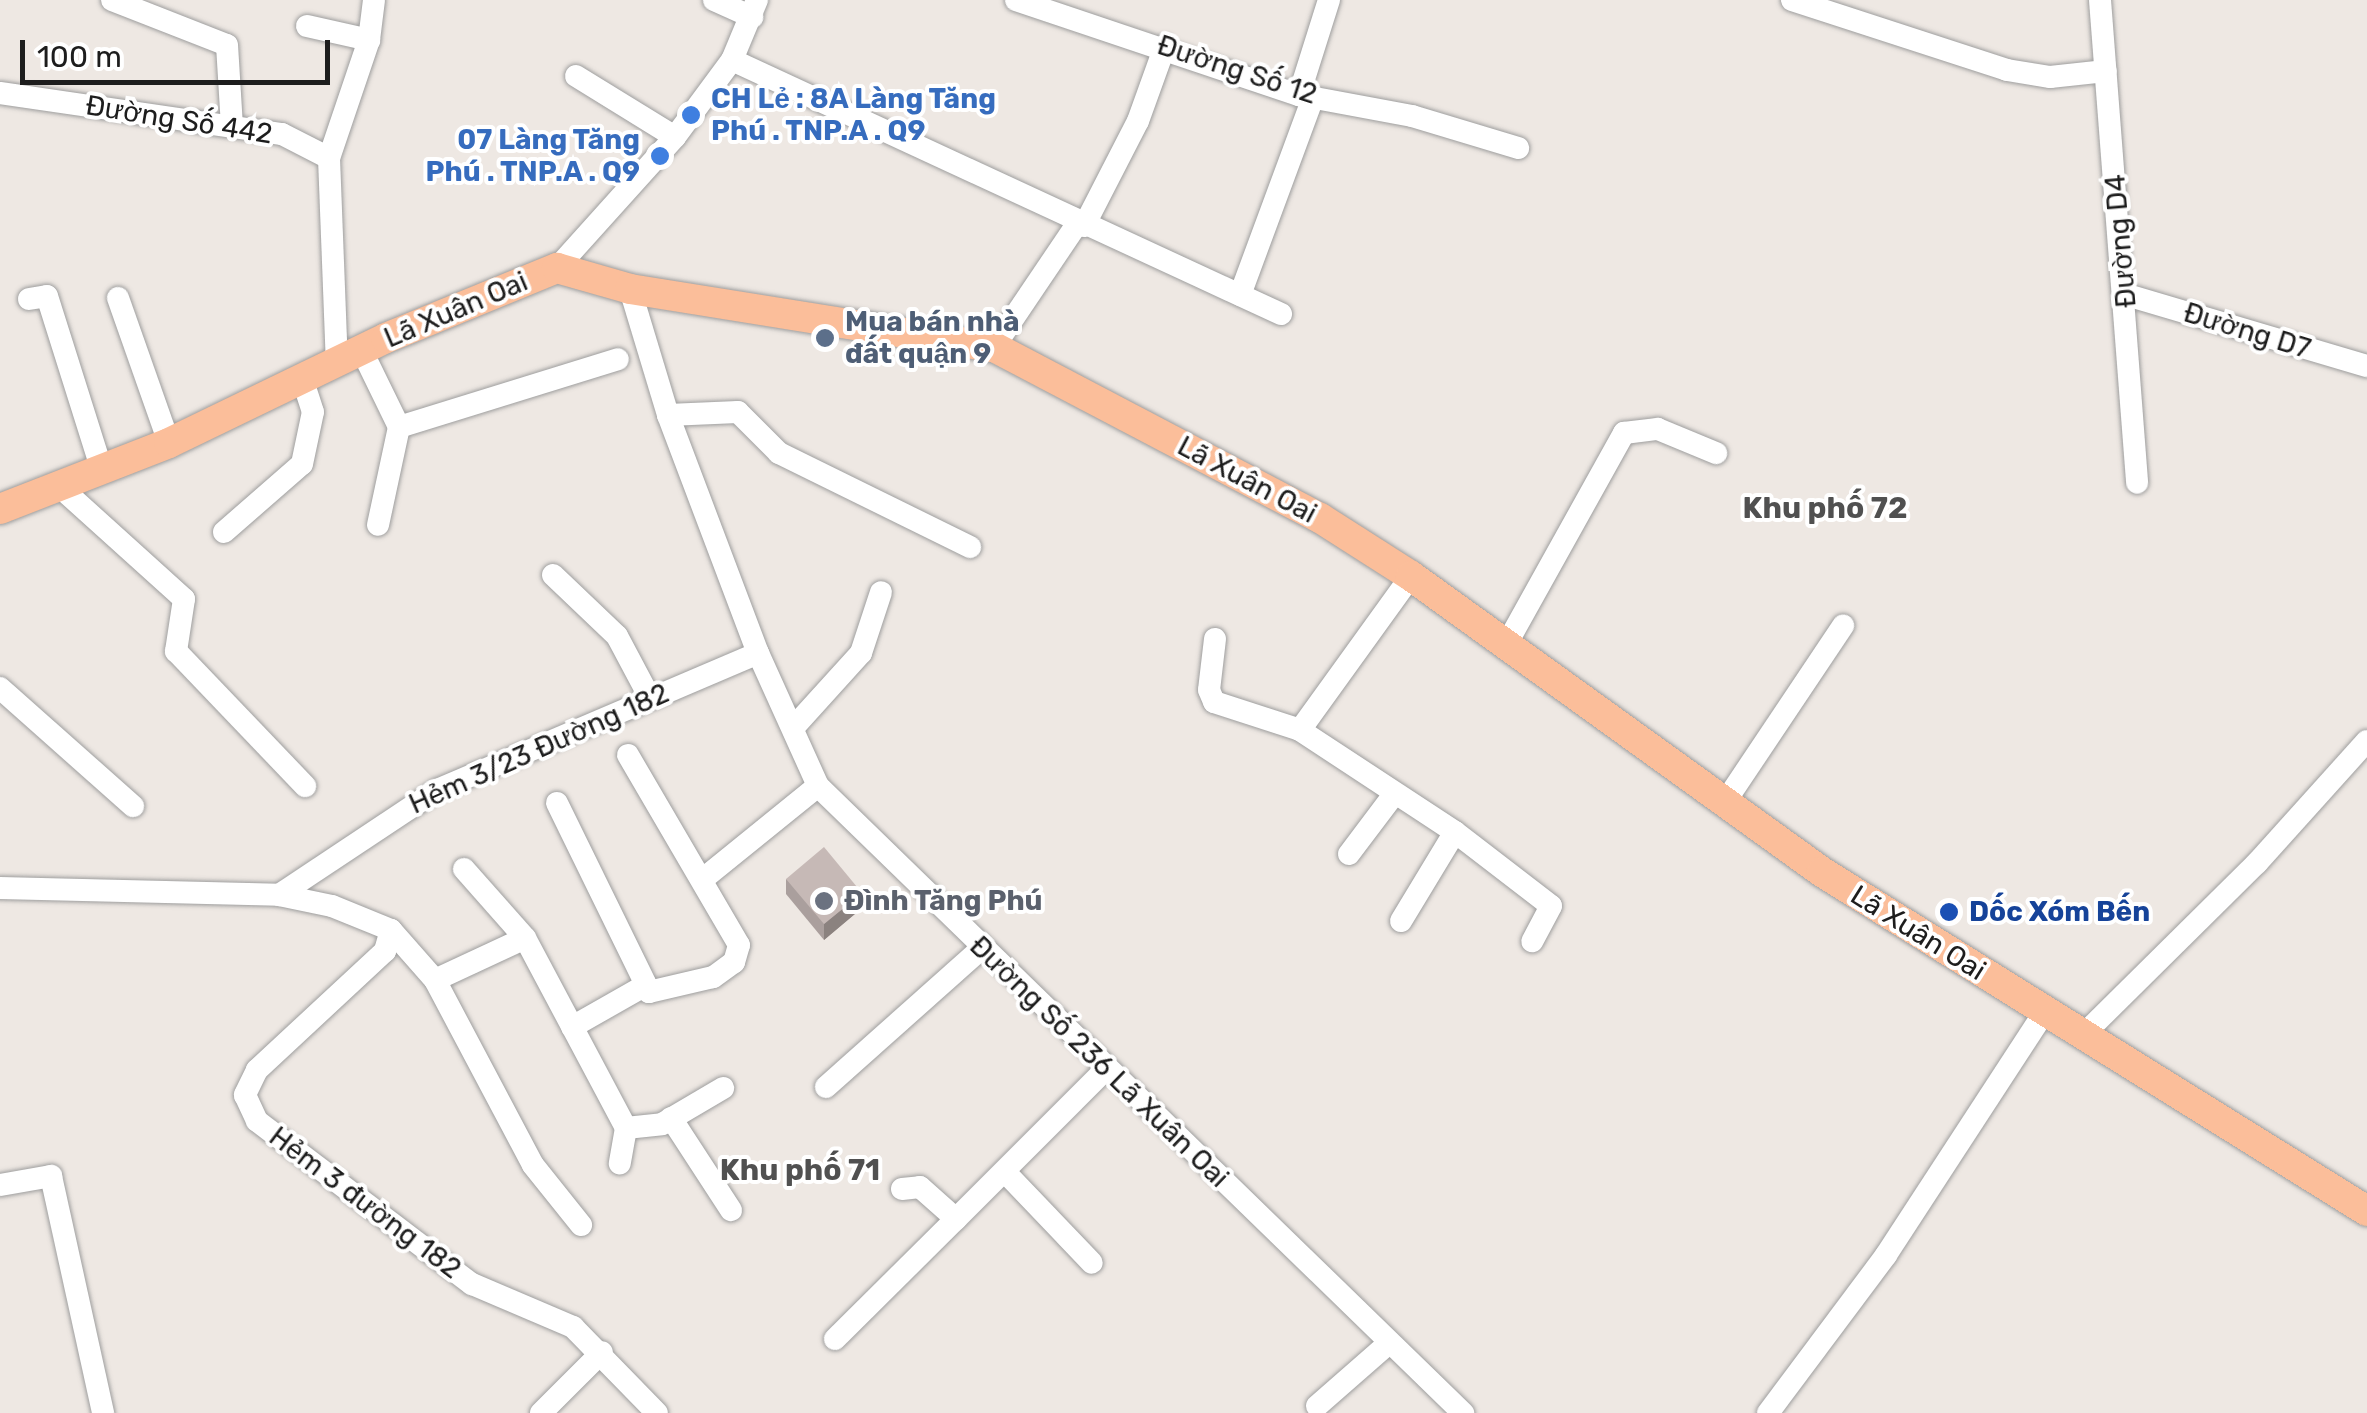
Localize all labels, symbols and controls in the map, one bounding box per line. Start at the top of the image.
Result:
scale bar [25,20,335,82]
street label: Đường Số 12 [1153,28,1321,112]
text: 100 m [37,39,122,75]
place label: CH Lẻ : 8A Làng Tăng Phú . TNP.A . Q9 [711,82,997,148]
street label: Đường Số 442 [83,89,275,151]
marker: CH Lẻ : 8A Làng Tăng Phú . TNP.A . Q9 [680,104,702,126]
place label: 07 Làng Tăng Phú . TNP.A . Q9 [424,123,640,189]
marker: 07 Làng Tăng Phú . TNP.A . Q9 [649,145,671,167]
street label: Đường D4 [2098,173,2144,309]
street label: Lã Xuân Oai [379,265,533,355]
street label: Đường D7 [2180,296,2314,366]
place label: Mua bán nhà đất quận 9 [845,305,1019,371]
marker: Mua bán nhà đất quận 9 [814,327,836,349]
street label: Lã Xuân Oai [1172,429,1322,531]
district label: Khu phố 72 [1743,490,1907,526]
street label: Hẻm 3/23 Đường 182 [404,677,674,821]
street label: Lã Xuân Oai [1844,878,1992,988]
place label: Đình Tăng Phú [844,884,1043,918]
marker: Đình Tăng Phú [813,890,835,912]
place label: Dốc Xóm Bến [1969,895,2150,929]
marker: Dốc Xóm Bến [1938,901,1960,923]
street label: Đường Số 236 Lã Xuân Oai [962,929,1236,1195]
street label: Hẻm 3 đường 182 [262,1120,468,1286]
district label: Khu phố 71 [720,1152,880,1188]

